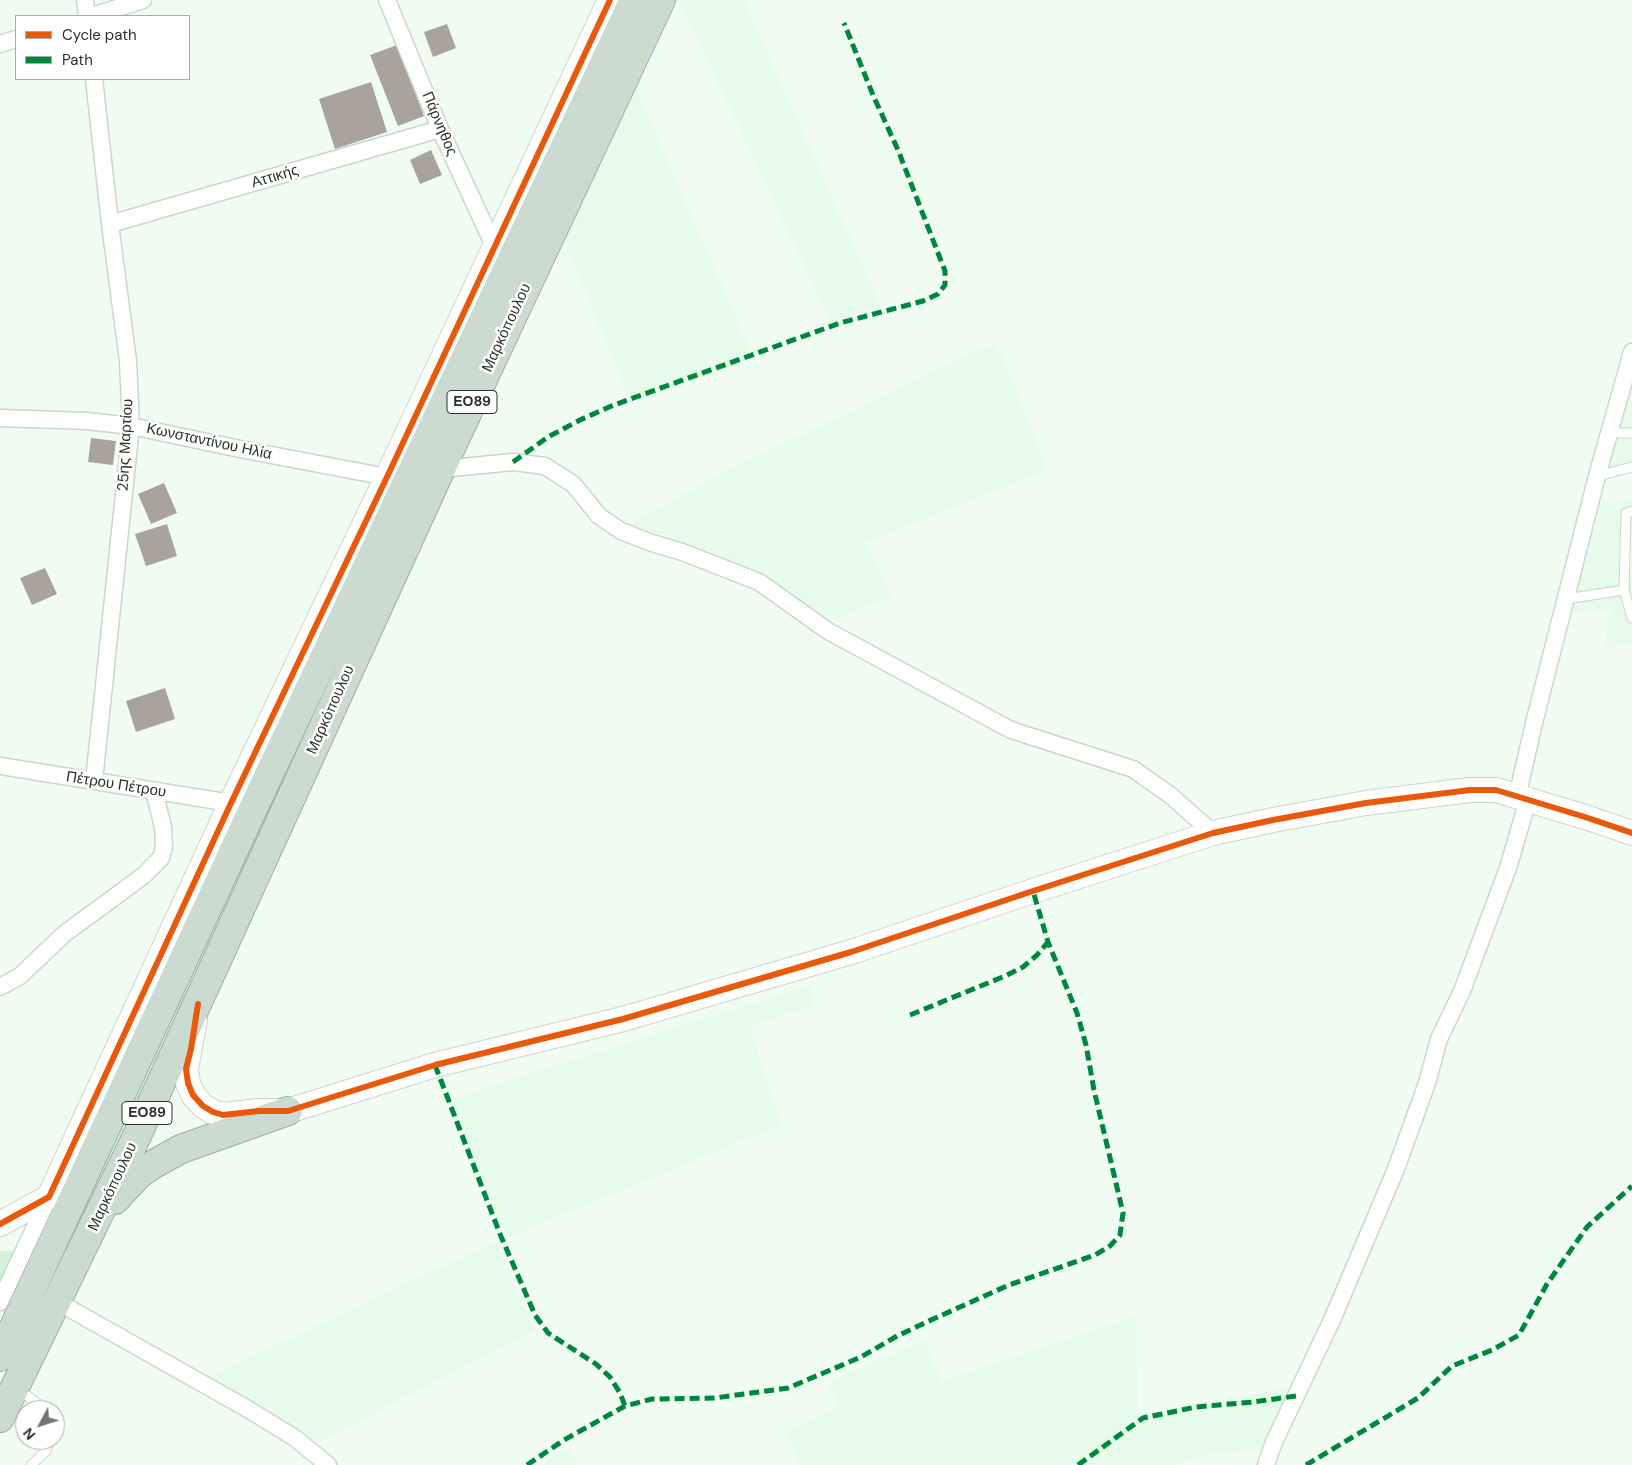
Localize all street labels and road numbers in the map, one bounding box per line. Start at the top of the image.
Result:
street label: Πάρνηθος [417,89,461,159]
street label: Αττικής [249,162,301,192]
street label: Μαρκόπουλου [479,281,535,375]
road number: ΕΟ89 [447,391,497,414]
street label: 25ης Μαρτίου [115,398,137,492]
street label: Κωνσταντίνου Ηλία [145,420,273,464]
street label: Μαρκόπουλου [303,663,359,757]
street label: Πέτρου Πέτρου [65,768,167,802]
road number: ΕΟ89 [122,1102,172,1124]
street label: Μαρκόπουλου [85,1140,141,1234]

